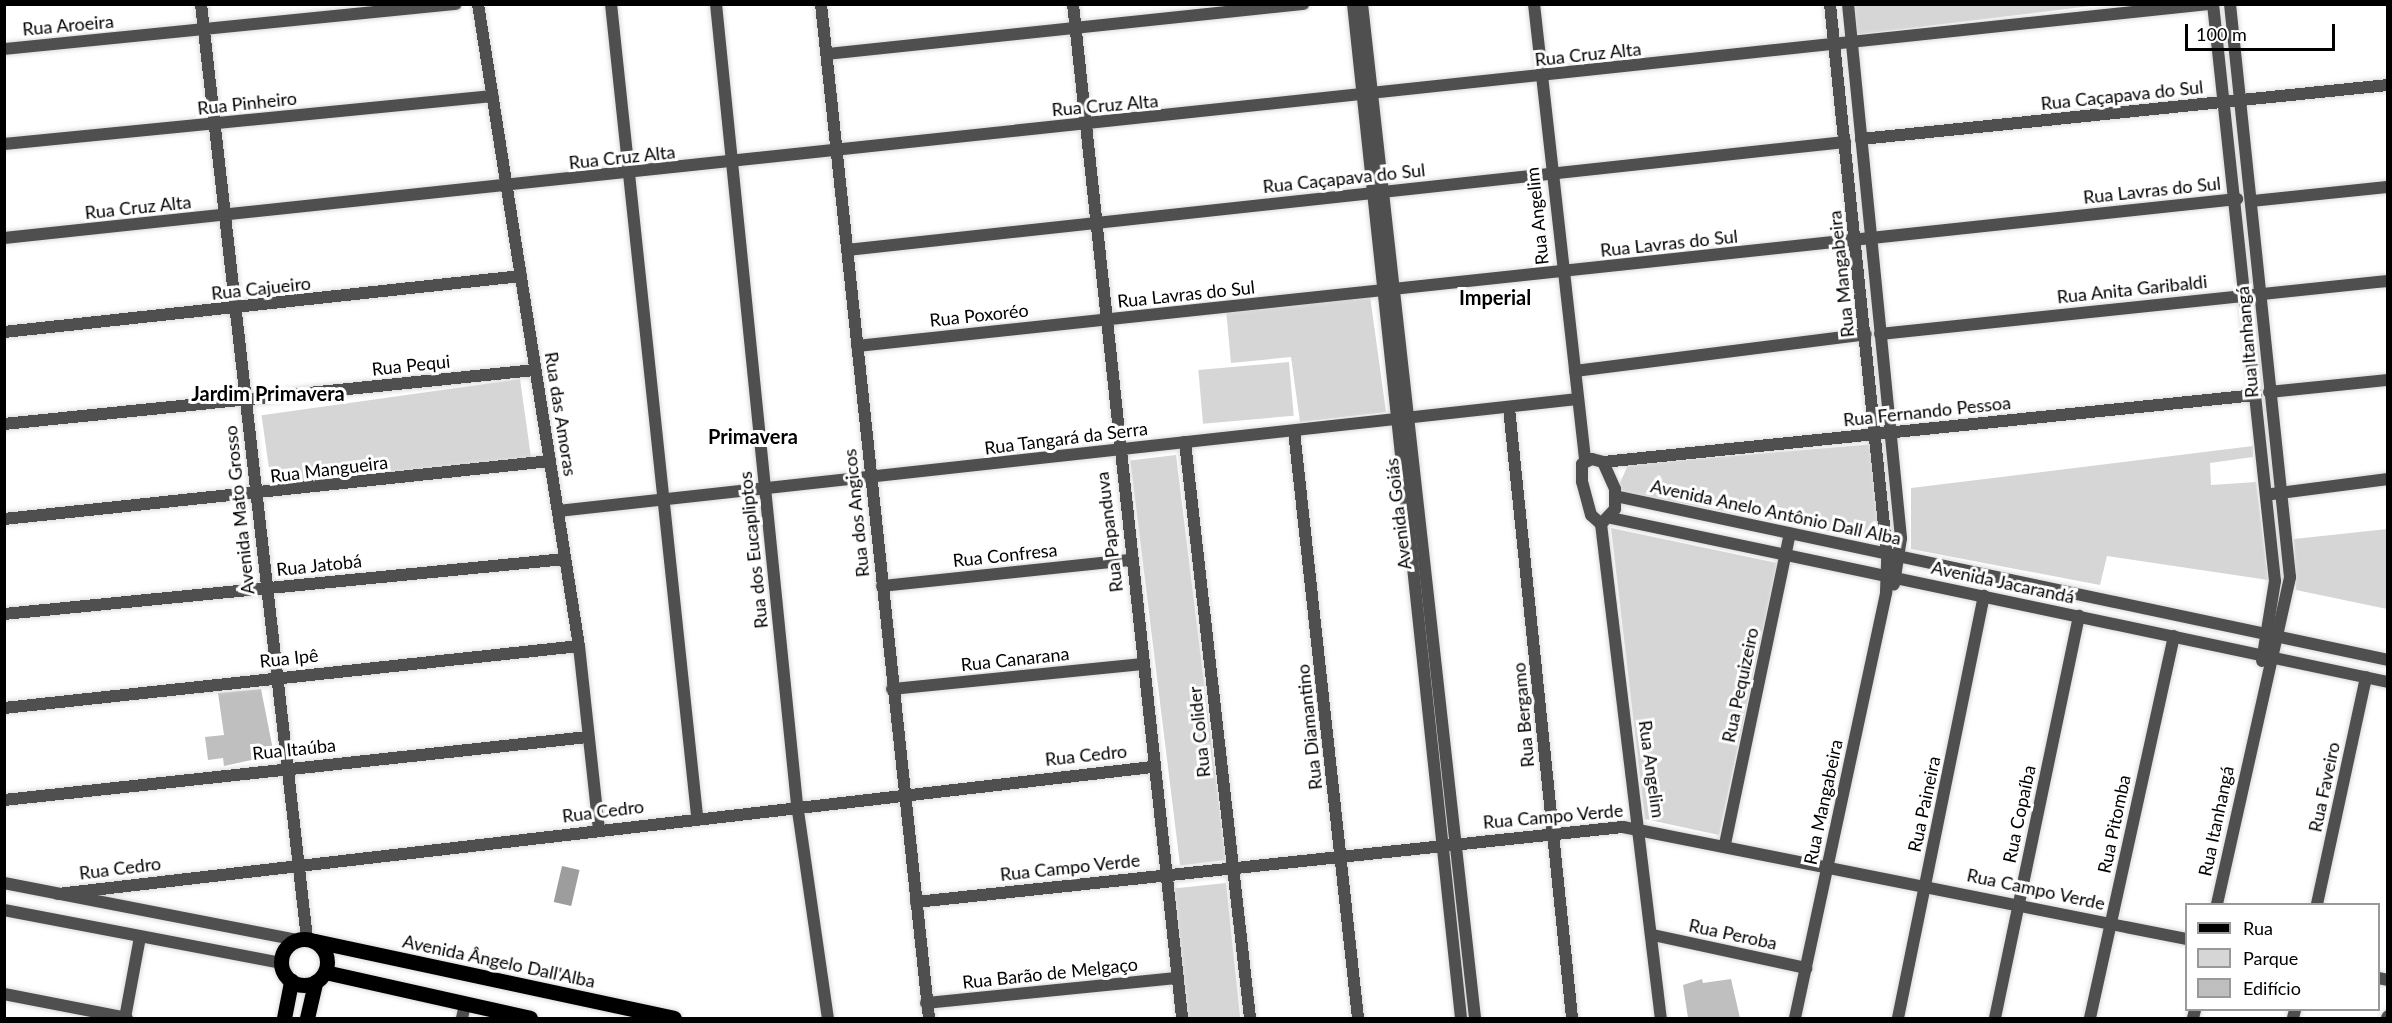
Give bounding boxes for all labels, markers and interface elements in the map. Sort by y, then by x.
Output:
street label: Rua Aroeira [21,10,115,40]
scale bar [2188,12,2338,50]
text: 100 m [2196,23,2247,45]
street label: Rua Cruz Alta [1533,38,1643,70]
street label: Rua Caçapava do Sul [2040,76,2204,114]
street label: Rua Pinheiro [196,87,298,119]
street label: Rua Cruz Alta [1050,90,1160,120]
street label: Rua Cruz Alta [567,141,677,173]
street label: Rua Caçapava do Sul [1262,159,1426,197]
street label: Rua Angelim [1521,166,1553,266]
street label: Rua Lavras do Sul [2082,172,2222,208]
street label: Rua Cruz Alta [83,191,193,223]
street label: Rua Mangabeira [1824,209,1858,339]
street label: Rua Lavras do Sul [1599,225,1739,261]
street label: Rua Anita Garibaldi [2055,270,2209,308]
street label: Rua Cajueiro [210,272,312,304]
street label: Rua Lavras do Sul [1116,276,1256,312]
district label: Imperial [1459,285,1531,309]
street label: Rua Itanhangá [2231,285,2263,399]
street label: Rua Poxoréo [928,299,1030,331]
street label: Rua Pequi [371,350,451,380]
street label: Rua das Amoras [540,350,582,478]
district label: Jardim Primavera [191,381,345,405]
street label: Rua Fernando Pessoa [1842,391,2012,431]
street label: Rua Tangará da Serra [983,417,1149,459]
street label: Avenida Mato Grosso [219,424,259,596]
district label: Primavera [708,424,798,448]
street label: Rua dos Angicos [838,447,874,579]
street label: Rua Mangueira [269,451,389,487]
street label: Avenida Goiás [1380,457,1416,571]
street label: Rua dos Eucapliptos [734,470,772,630]
street label: Rua Papanduva [1091,471,1127,593]
street label: Avenida Anelo Antônio Dall Alba [1648,475,1904,549]
street label: Rua Confresa [952,539,1058,571]
street label: Rua Jatobá [275,550,363,580]
street label: Avenida Jacarandá [1929,556,2077,608]
street label: Rua Pequizeiro [1717,626,1763,744]
street label: Rua Canarana [960,643,1070,675]
street label: Rua Ipê [259,644,319,672]
street label: Rua Bergamo [1508,662,1538,768]
street label: Rua Diamantino [1292,663,1326,791]
street label: Rua Colider [1183,685,1215,779]
street label: Rua Angelim [1634,719,1670,819]
street label: Rua Itaúba [251,734,337,764]
street label: Rua Mangabeira [1799,737,1847,867]
street label: Rua Cedro [1044,740,1128,770]
street label: Rua Faveiro [2304,740,2344,834]
street label: Rua Paineira [1903,754,1945,854]
street label: Rua Copaíba [1998,763,2040,865]
street label: Rua Itanhangá [2194,764,2238,878]
street label: Rua Pitomba [2093,773,2135,875]
street label: Rua Cedro [561,795,645,827]
street label: Rua Campo Verde [1482,799,1624,833]
street label: Rua Campo Verde [999,849,1141,885]
street label: Rua Cedro [78,852,162,884]
street label: Rua Campo Verde [1965,864,2107,914]
legend [2185,903,2380,1011]
street label: Rua Peroba [1687,914,1779,954]
text: Rua [2243,917,2273,939]
street label: Avenida Ângelo Dall'Alba [400,930,598,992]
text: Parque [2243,947,2298,969]
street label: Rua Barão de Melgaço [961,953,1139,993]
text: Edifício [2243,977,2301,999]

